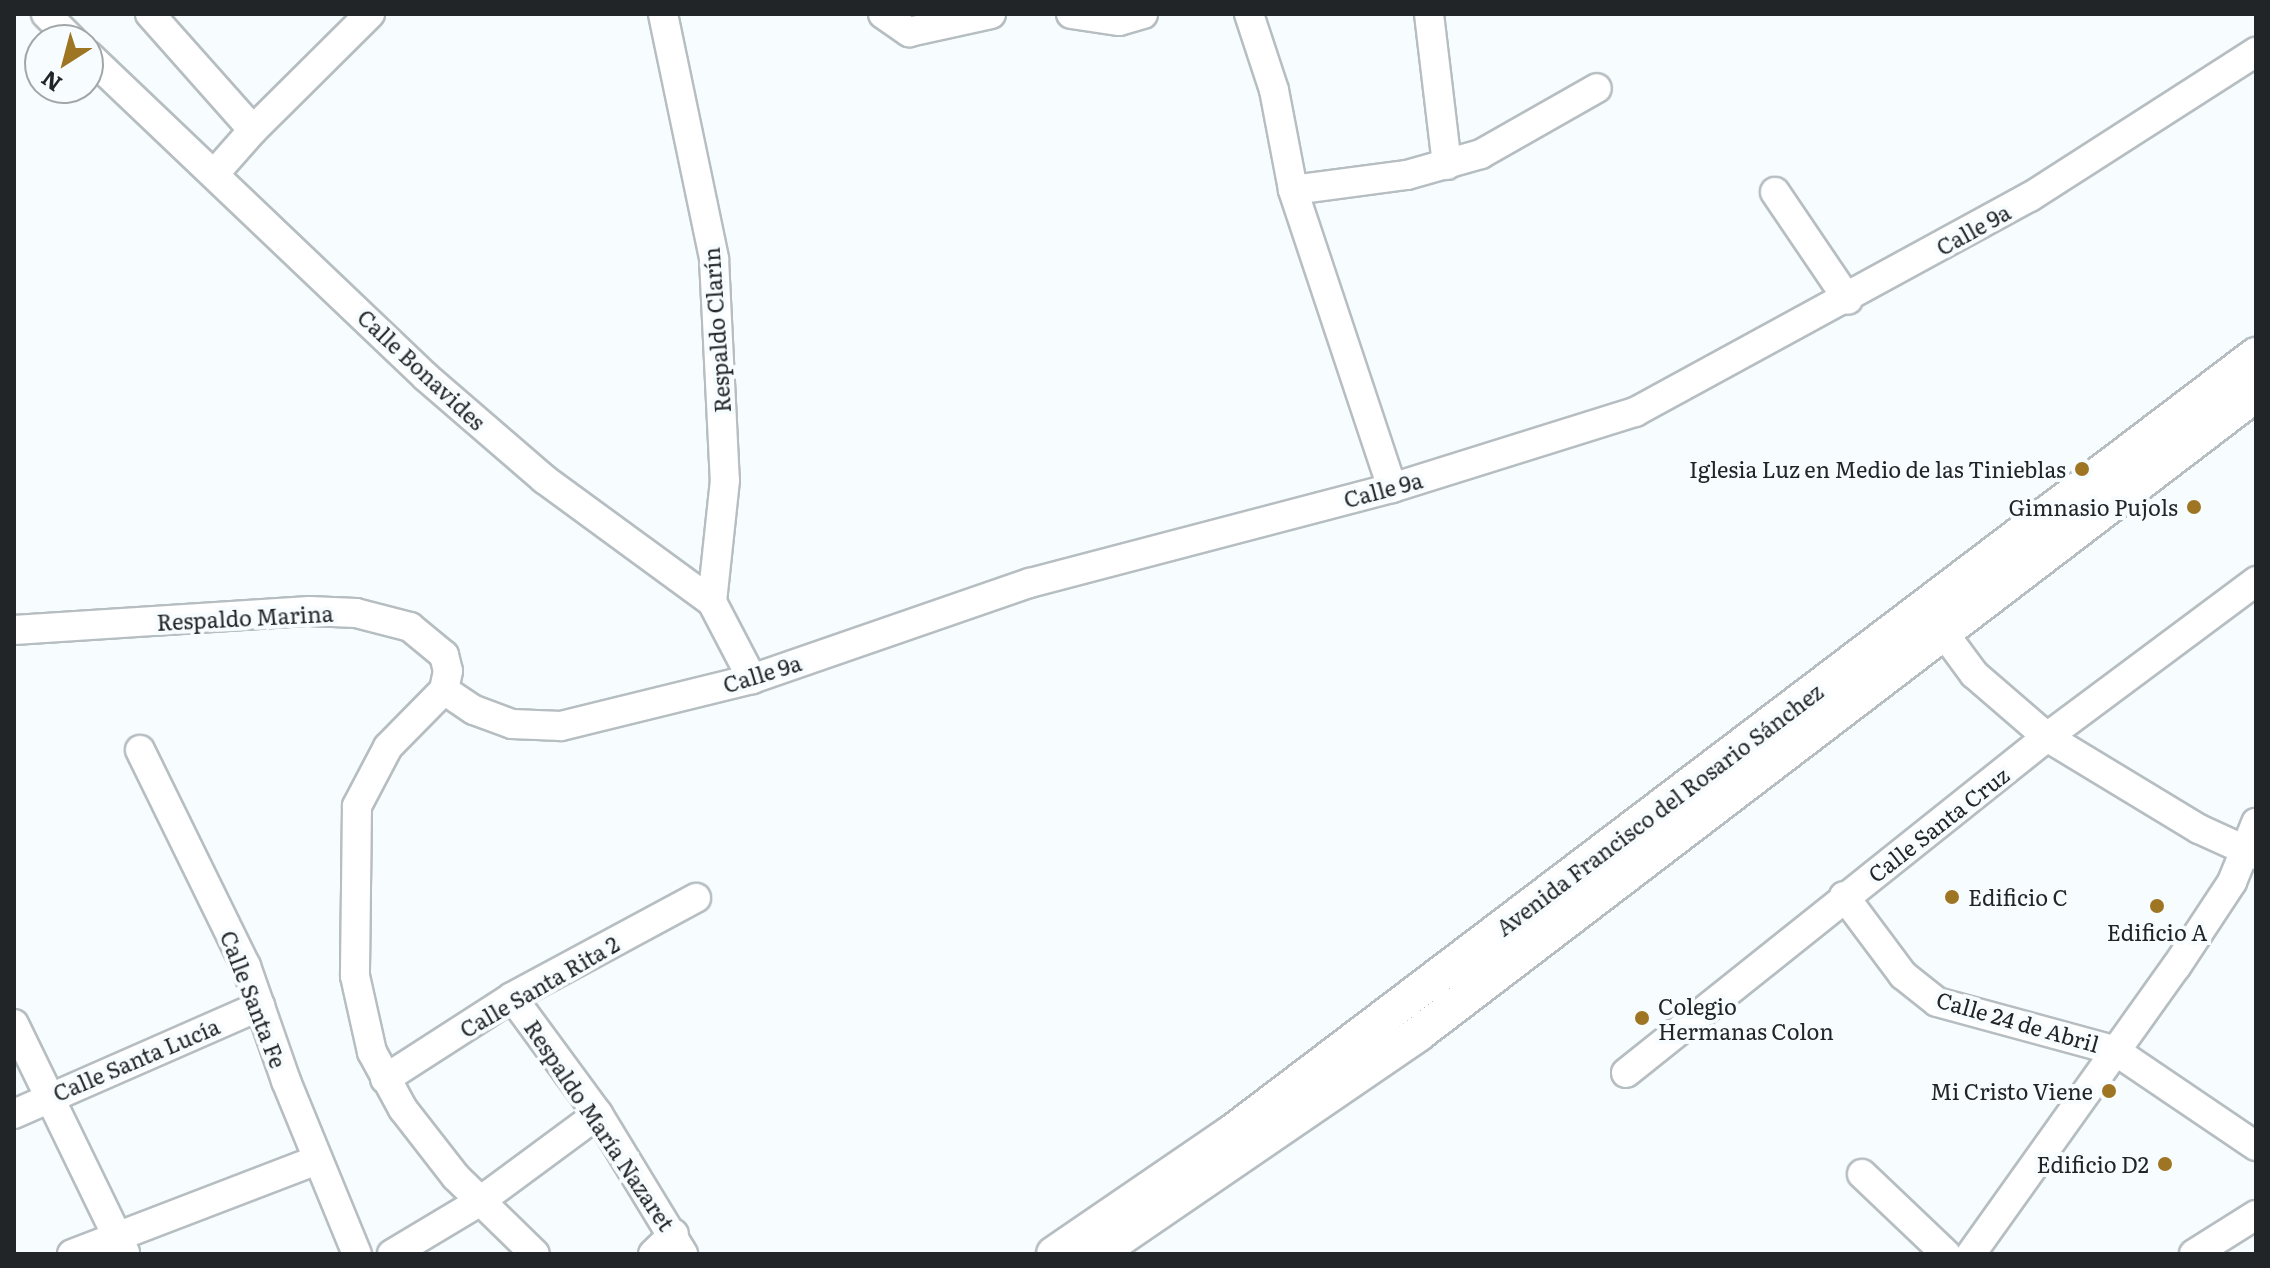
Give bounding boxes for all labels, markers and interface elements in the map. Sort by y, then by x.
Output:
north arrow [24,24,104,104]
text: N [34,63,68,101]
street label: Calle 9a [1931,198,2015,260]
street label: Respaldo Clarín [697,246,735,414]
street label: Calle Bonavides [353,303,491,435]
place label: Iglesia Luz en Medio de las Tinieblas [1689,456,2066,482]
marker: Iglesia Luz en Medio de las Tinieblas [2073,460,2091,478]
street label: Calle 9a [1341,466,1425,512]
place label: Gimnasio Pujols [2008,494,2178,520]
marker: Gimnasio Pujols [2185,498,2203,516]
street label: Respaldo Marina [156,599,334,635]
street label: Calle 9a [720,649,804,697]
street label: Avenida Francisco del Rosario Sánchez [1490,677,1828,941]
street label: Calle Santa Cruz [1862,761,2014,887]
place label: Edificio C [1968,884,2068,910]
marker: Edificio C [1943,888,1961,906]
marker: Edificio A [2148,897,2166,915]
place label: Edificio A [2107,919,2207,945]
street label: Calle Santa Fe [216,927,292,1071]
street label: Calle Santa Rita 2 [455,930,623,1042]
street label: Calle 24 de Abril [1934,985,2102,1057]
place label: Colegio Hermanas Colon [1658,992,1834,1044]
marker: Colegio Hermanas Colon [1633,1009,1651,1027]
street label: Calle Santa Lucía [49,1012,223,1106]
street label: Respaldo María Nazaret [520,1015,680,1235]
place label: Mi Cristo Viene [1930,1078,2093,1104]
marker: Mi Cristo Viene [2100,1082,2118,1100]
place label: Edificio D2 [2036,1151,2149,1177]
marker: Edificio D2 [2156,1155,2174,1173]

